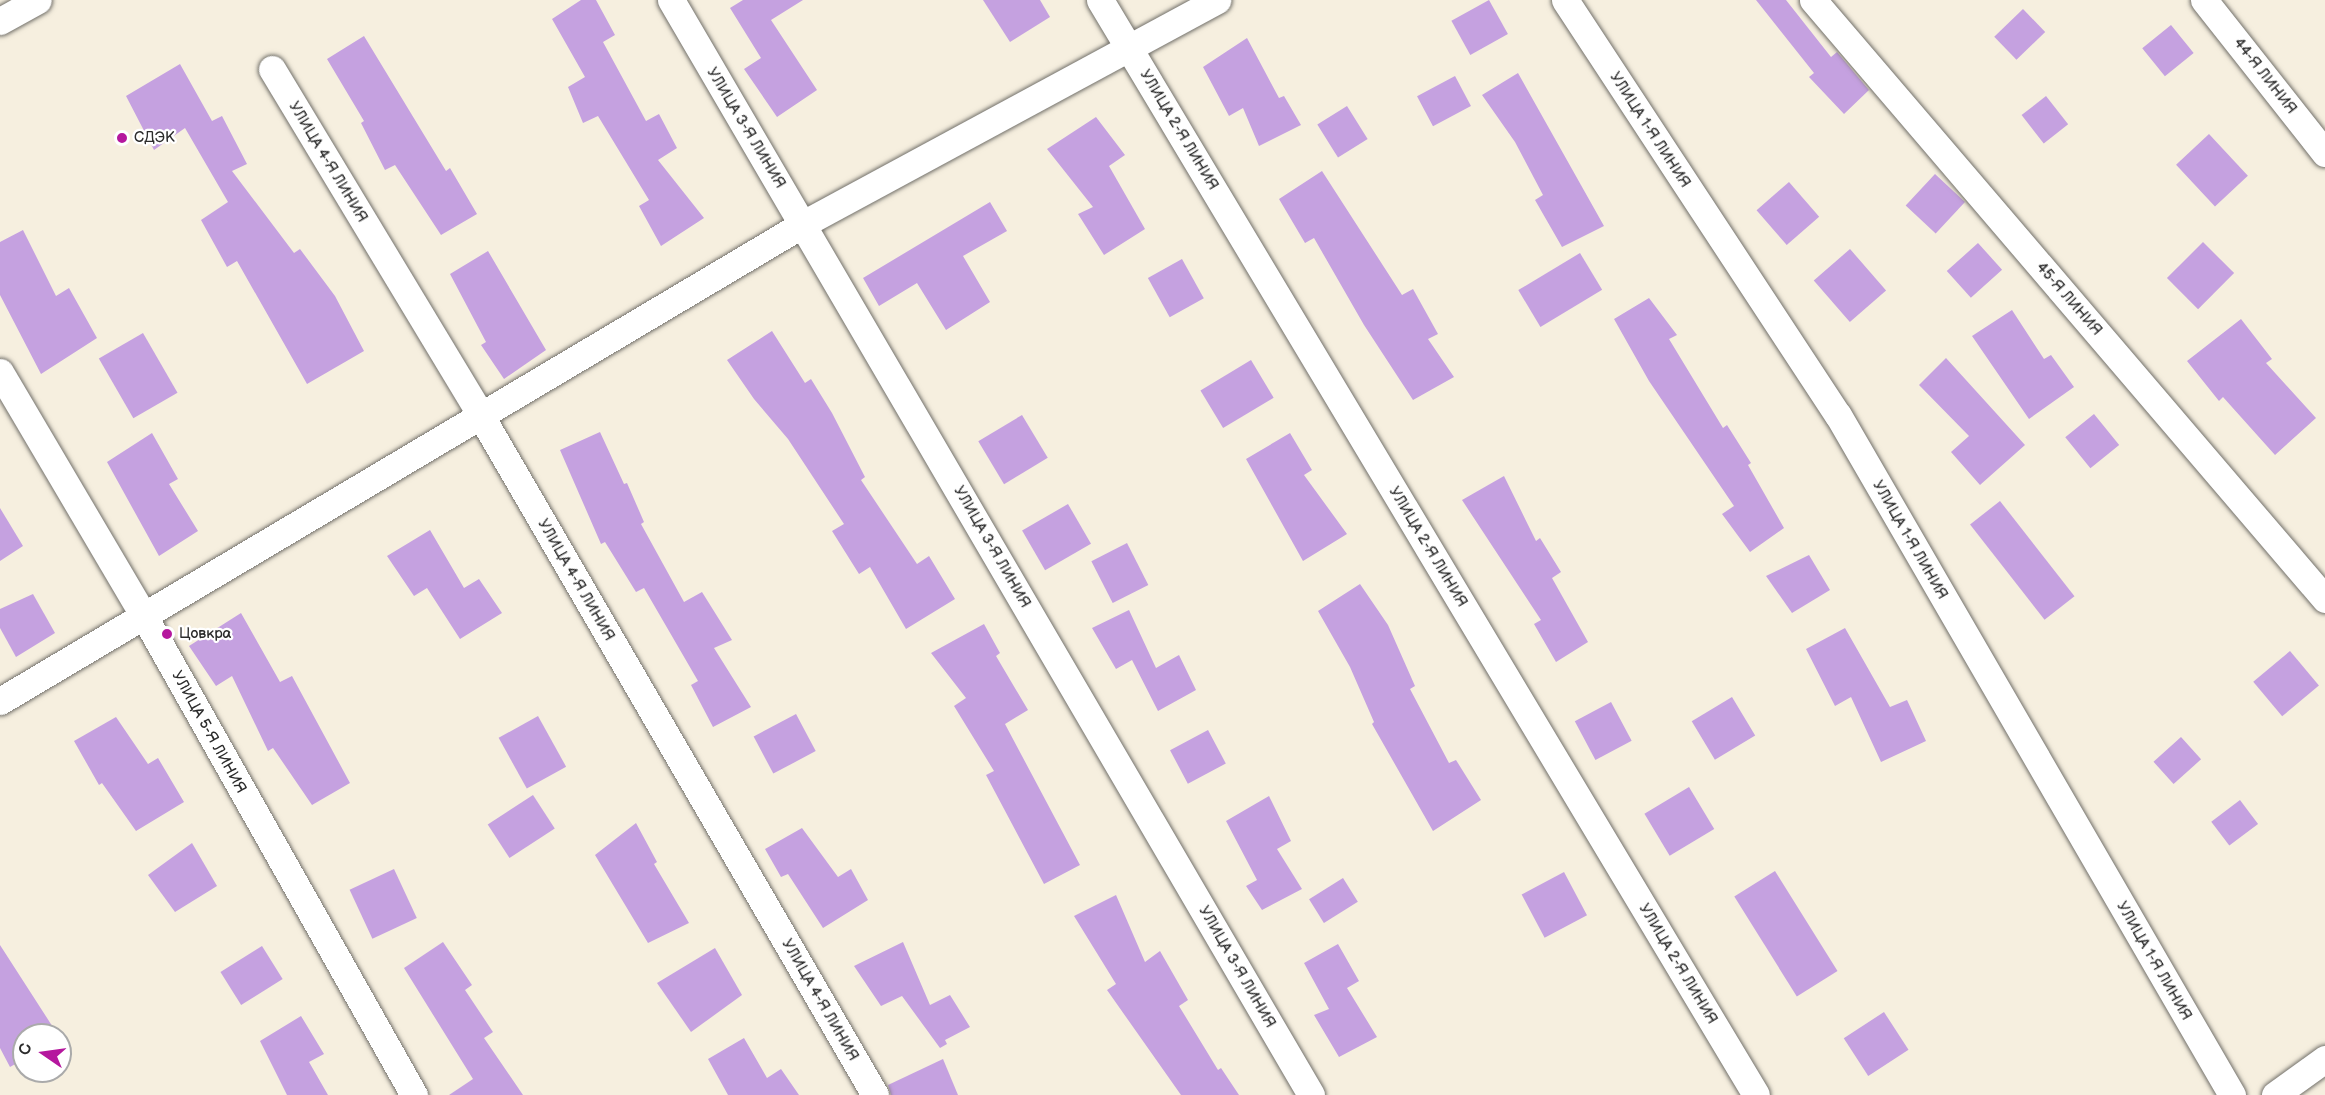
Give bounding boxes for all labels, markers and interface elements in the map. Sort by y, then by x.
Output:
street label: 44-Я ЛИНИЯ [2230,34,2300,118]
street label: УЛИЦА 3-Я ЛИНИЯ [703,64,789,192]
street label: УЛИЦА 2-Я ЛИНИЯ [1136,66,1222,194]
street label: УЛИЦА 1-Я ЛИНИЯ [1606,69,1694,191]
street label: УЛИЦА 4-Я ЛИНИЯ [285,98,371,226]
place label: СДЭК [134,129,175,147]
marker: СДЭК [115,131,129,145]
street label: 45-Я ЛИНИЯ [2032,259,2106,339]
street label: УЛИЦА 1-Я ЛИНИЯ [1869,477,1951,603]
street label: УЛИЦА 3-Я ЛИНИЯ [950,483,1034,611]
street label: УЛИЦА 2-Я ЛИНИЯ [1385,483,1471,611]
street label: УЛИЦА 4-Я ЛИНИЯ [534,516,618,644]
place label: Цовкра [179,625,231,643]
marker: Цовкра [160,627,174,641]
street label: УЛИЦА 5-Я ЛИНИЯ [168,668,250,796]
street label: УЛИЦА 1-Я ЛИНИЯ [2113,898,2195,1024]
street label: УЛИЦА 2-Я ЛИНИЯ [1635,900,1721,1028]
street label: УЛИЦА 3-Я ЛИНИЯ [1195,903,1279,1031]
street label: УЛИЦА 4-Я ЛИНИЯ [778,936,862,1064]
north arrow [12,1023,72,1083]
text: С [15,1042,36,1057]

